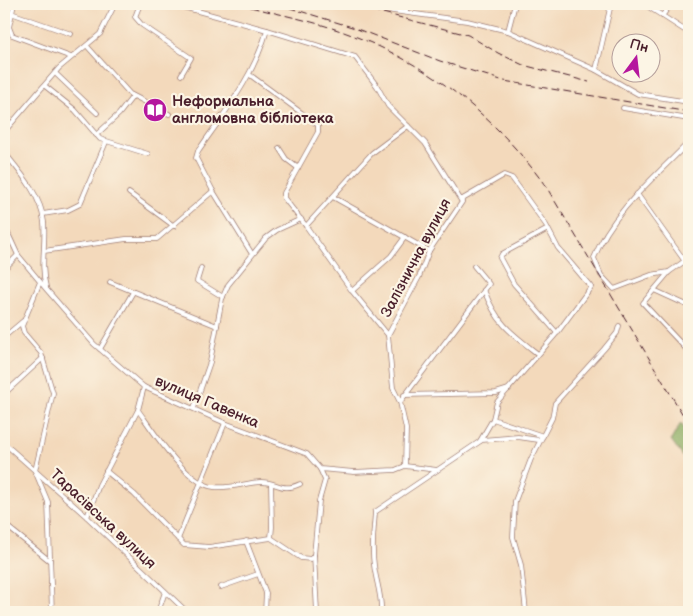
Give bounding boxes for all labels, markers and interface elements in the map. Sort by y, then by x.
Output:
north arrow [610,32,660,82]
text: Пн [628,35,650,57]
place label: Неформальна англомовна бібліотека [172,92,334,128]
library icon: Неформальна англомовна бібліотека [142,97,168,123]
street label: Залізнична вулиця [377,195,455,321]
street label: вулиця Гавенка [152,372,262,433]
street label: Тарасівська вулиця [46,465,160,573]

